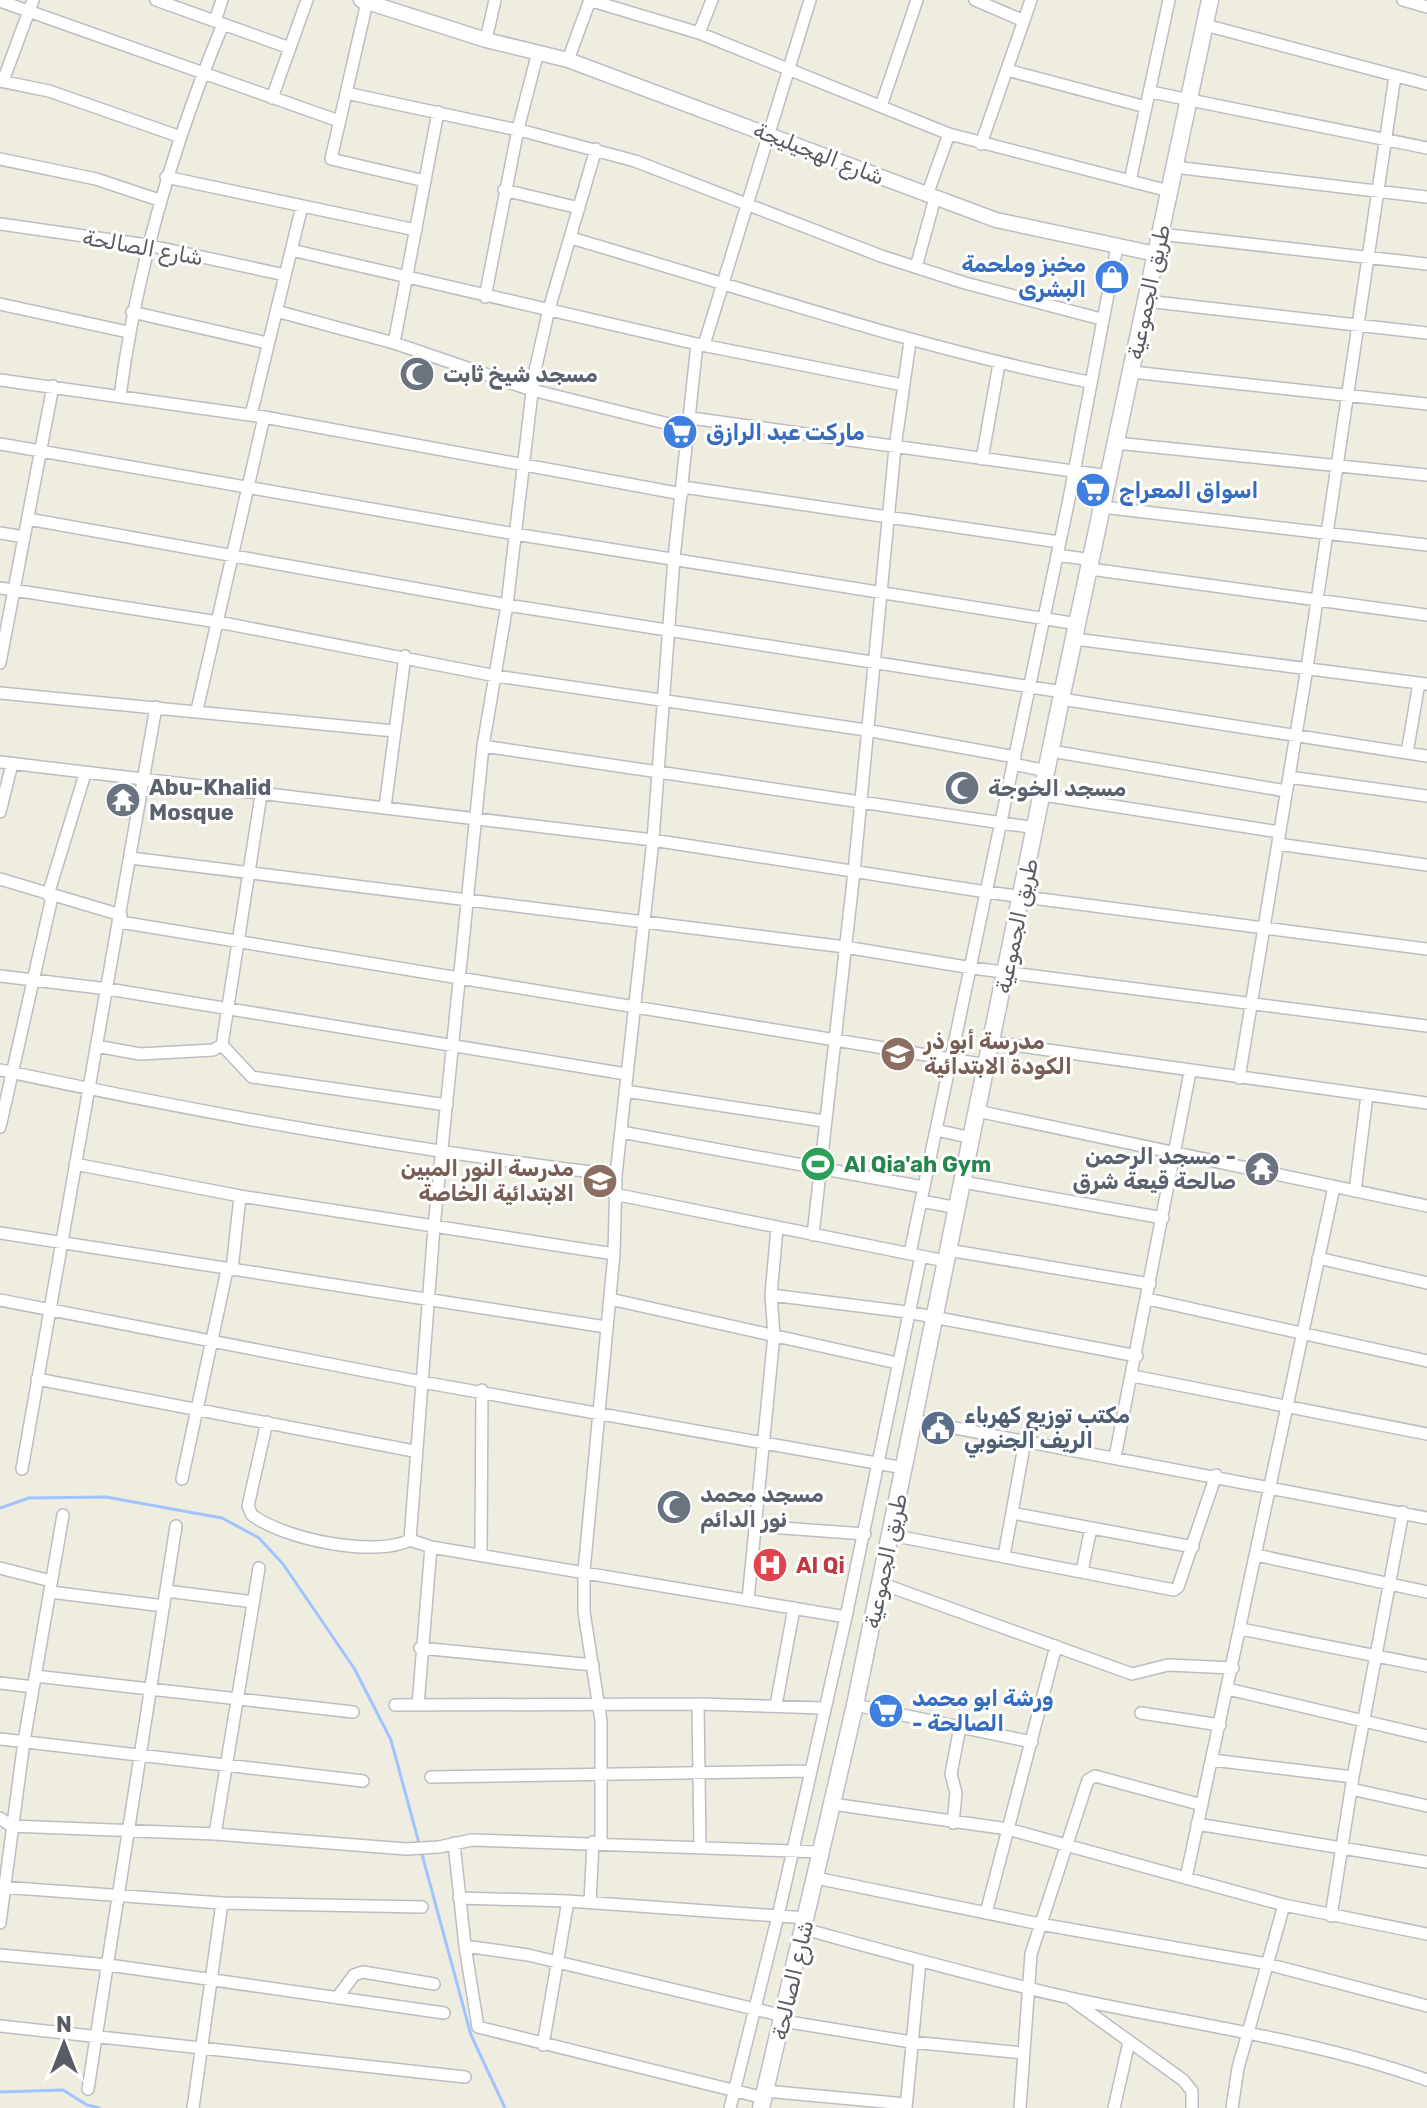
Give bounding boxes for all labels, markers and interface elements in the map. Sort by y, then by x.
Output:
street label: شارع الهجيليجة [749,116,888,193]
street label: طريق الجموعية [1121,222,1176,362]
street label: شارع الصالحة [80,224,205,273]
place label: مخبز وملحمة البشرى [962,251,1086,303]
shop icon: مخبز وملحمة البشرى [1093,258,1131,296]
mosque icon: مسجد شيخ ثابت [398,355,436,393]
place label: مسجد شيخ ثابت [443,361,598,390]
supermarket icon: ماركت عبد الرازق [661,413,699,451]
place label: ماركت عبد الرازق [706,419,865,446]
supermarket icon: اسواق المعراج [1074,471,1112,509]
place label: اسواق المعراج [1119,477,1258,506]
mosque icon: مسجد الخوجة [943,769,981,807]
place label: Abu-Khalid Mosque [149,774,272,826]
place label: مسجد الخوجة [988,775,1126,802]
temple icon: Abu-Khalid Mosque [104,781,142,819]
street label: طريق الجموعية [989,856,1044,996]
place label: مدرسة أبو ذر الكودة الابتدائية [922,1028,1072,1080]
school or university icon: مدرسة أبو ذر الكودة الابتدائية [879,1035,917,1073]
place label: مسجد الرحمن - صالحة قيعة شرق [1072,1143,1236,1195]
sports icon: Al Qia'ah Gym [799,1145,837,1183]
temple icon: مسجد الرحمن - صالحة قيعة شرق [1243,1150,1281,1188]
place label: Al Qia'ah Gym [844,1151,991,1178]
place label: مدرسة النور المبين الابتدائية الخاصة [401,1155,574,1207]
school or university icon: مدرسة النور المبين الابتدائية الخاصة [581,1162,619,1200]
place label: مكتب توزيع كهرباء الريف الجنوبي [964,1402,1130,1458]
public building icon: مكتب توزيع كهرباء الريف الجنوبي [919,1409,957,1447]
place label: مسجد محمد نور الدائم [700,1481,824,1534]
mosque icon: مسجد محمد نور الدائم [655,1488,693,1526]
street label: طريق الجموعية [858,1491,913,1631]
hospital icon: Al Qi [751,1546,789,1584]
place label: Al Qi [796,1552,845,1579]
place label: ورشة ابو محمد - الصالحة [912,1685,1054,1737]
supermarket icon: ورشة ابو محمد - الصالحة [867,1692,905,1730]
street label: شارع الصالحة [766,1918,821,2043]
north arrow [24,2004,104,2084]
text: N [56,2011,72,2038]

